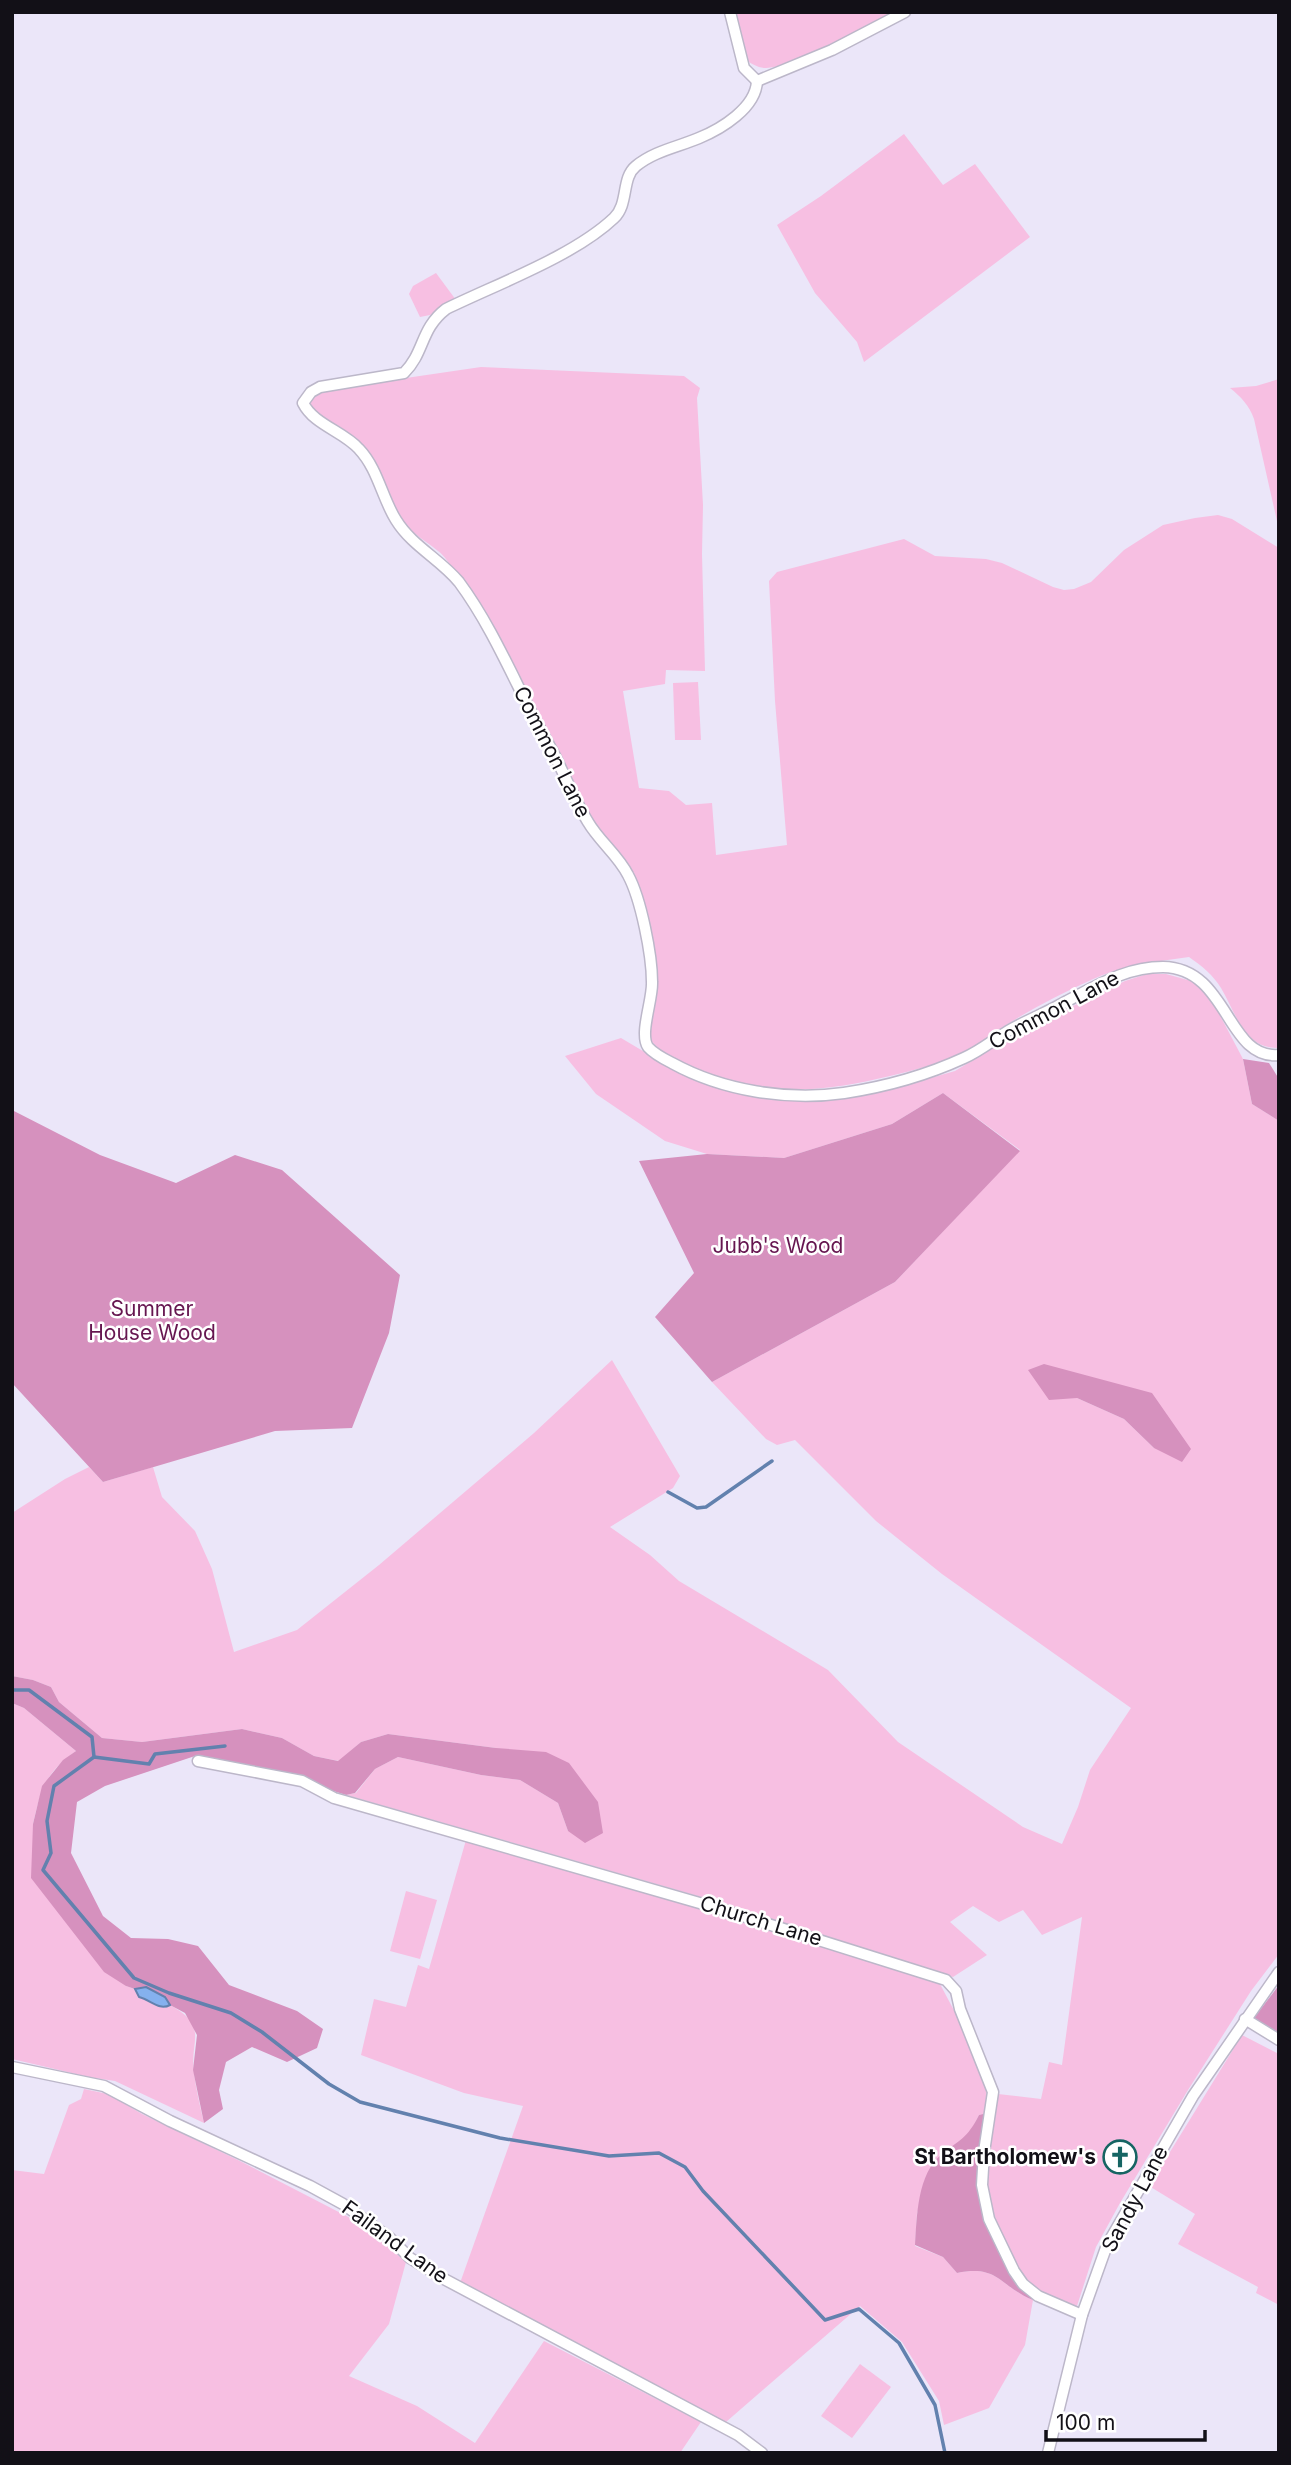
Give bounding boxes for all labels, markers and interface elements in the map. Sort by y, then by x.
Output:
street label: Common Lane [509,682,596,822]
street label: Common Lane [984,965,1123,1054]
park label: Jubb's Wood [713,1233,843,1258]
park label: Summer House Wood [88,1296,216,1345]
street label: Church Lane [697,1890,825,1951]
church icon: St Bartholomew's [1101,2138,1139,2176]
street label: Sandy Lane [1096,2141,1173,2256]
place label: St Bartholomew's [914,2144,1096,2169]
street label: Failand Lane [337,2195,453,2288]
scale bar [1046,2398,1205,2442]
text: 100 m [1056,2410,1115,2435]

